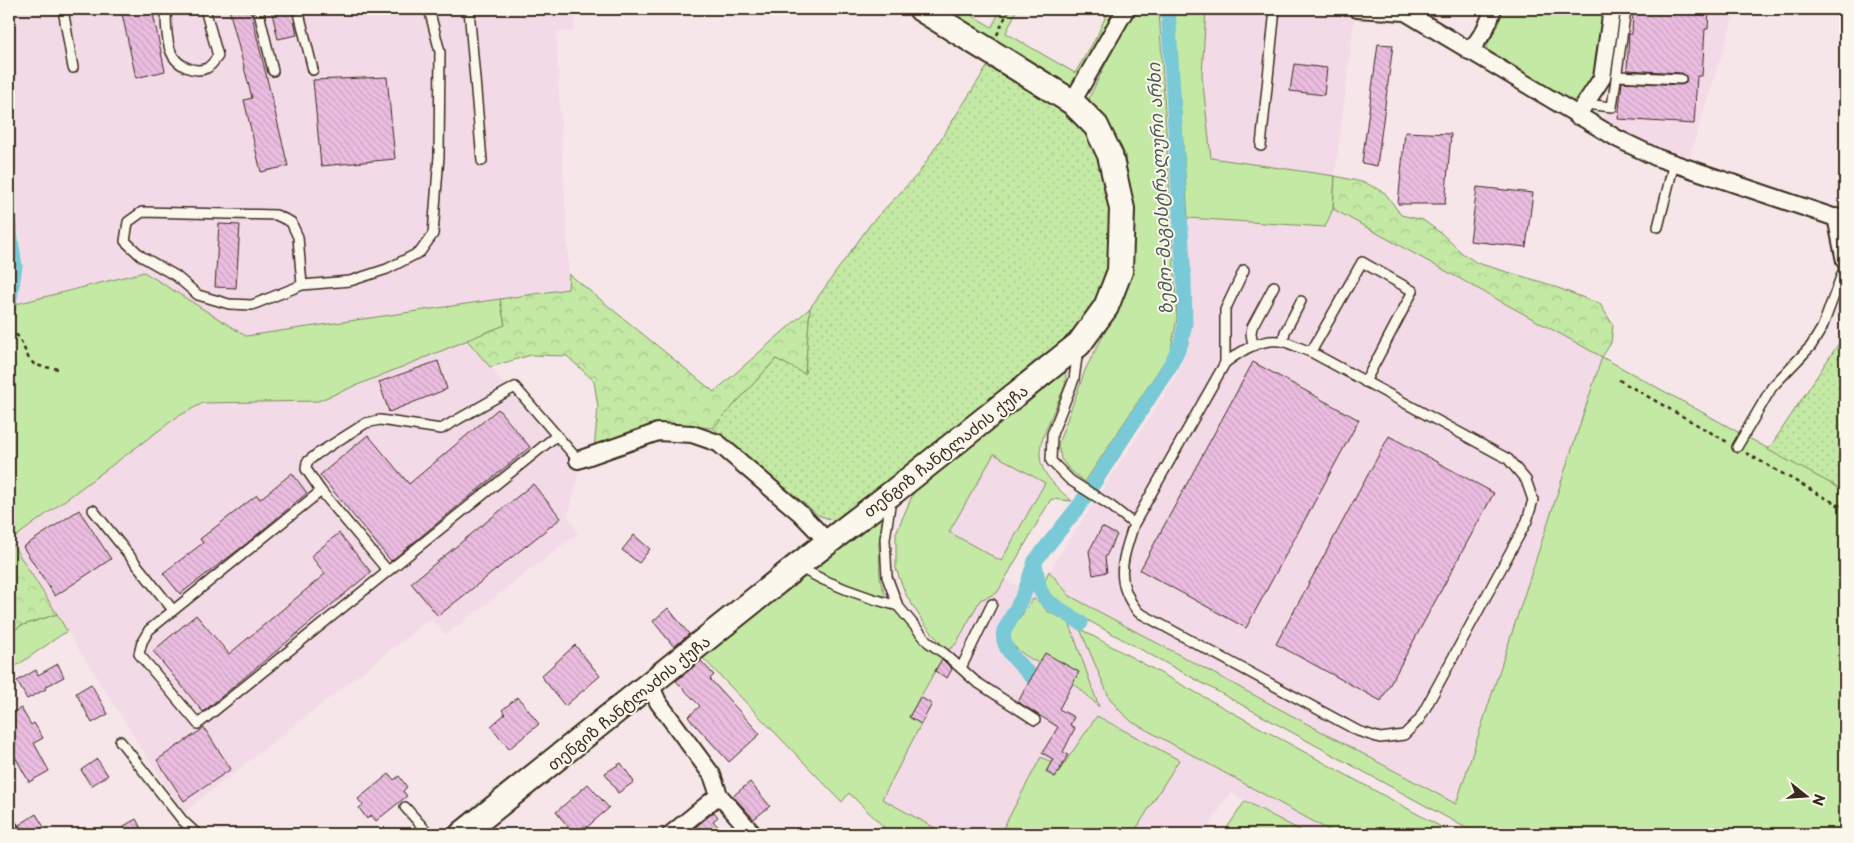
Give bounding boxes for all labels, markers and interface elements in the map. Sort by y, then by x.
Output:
water label: ზემო-მაგისტრალური არხი [1139,62,1179,316]
street label: თენგიზ ჩანტლაძის ქუჩა [857,378,1033,522]
street label: თენგიზ ჩანტლაძის ქუჩა [541,629,715,775]
north arrow [1782,770,1832,820]
text: N [1807,792,1831,808]

